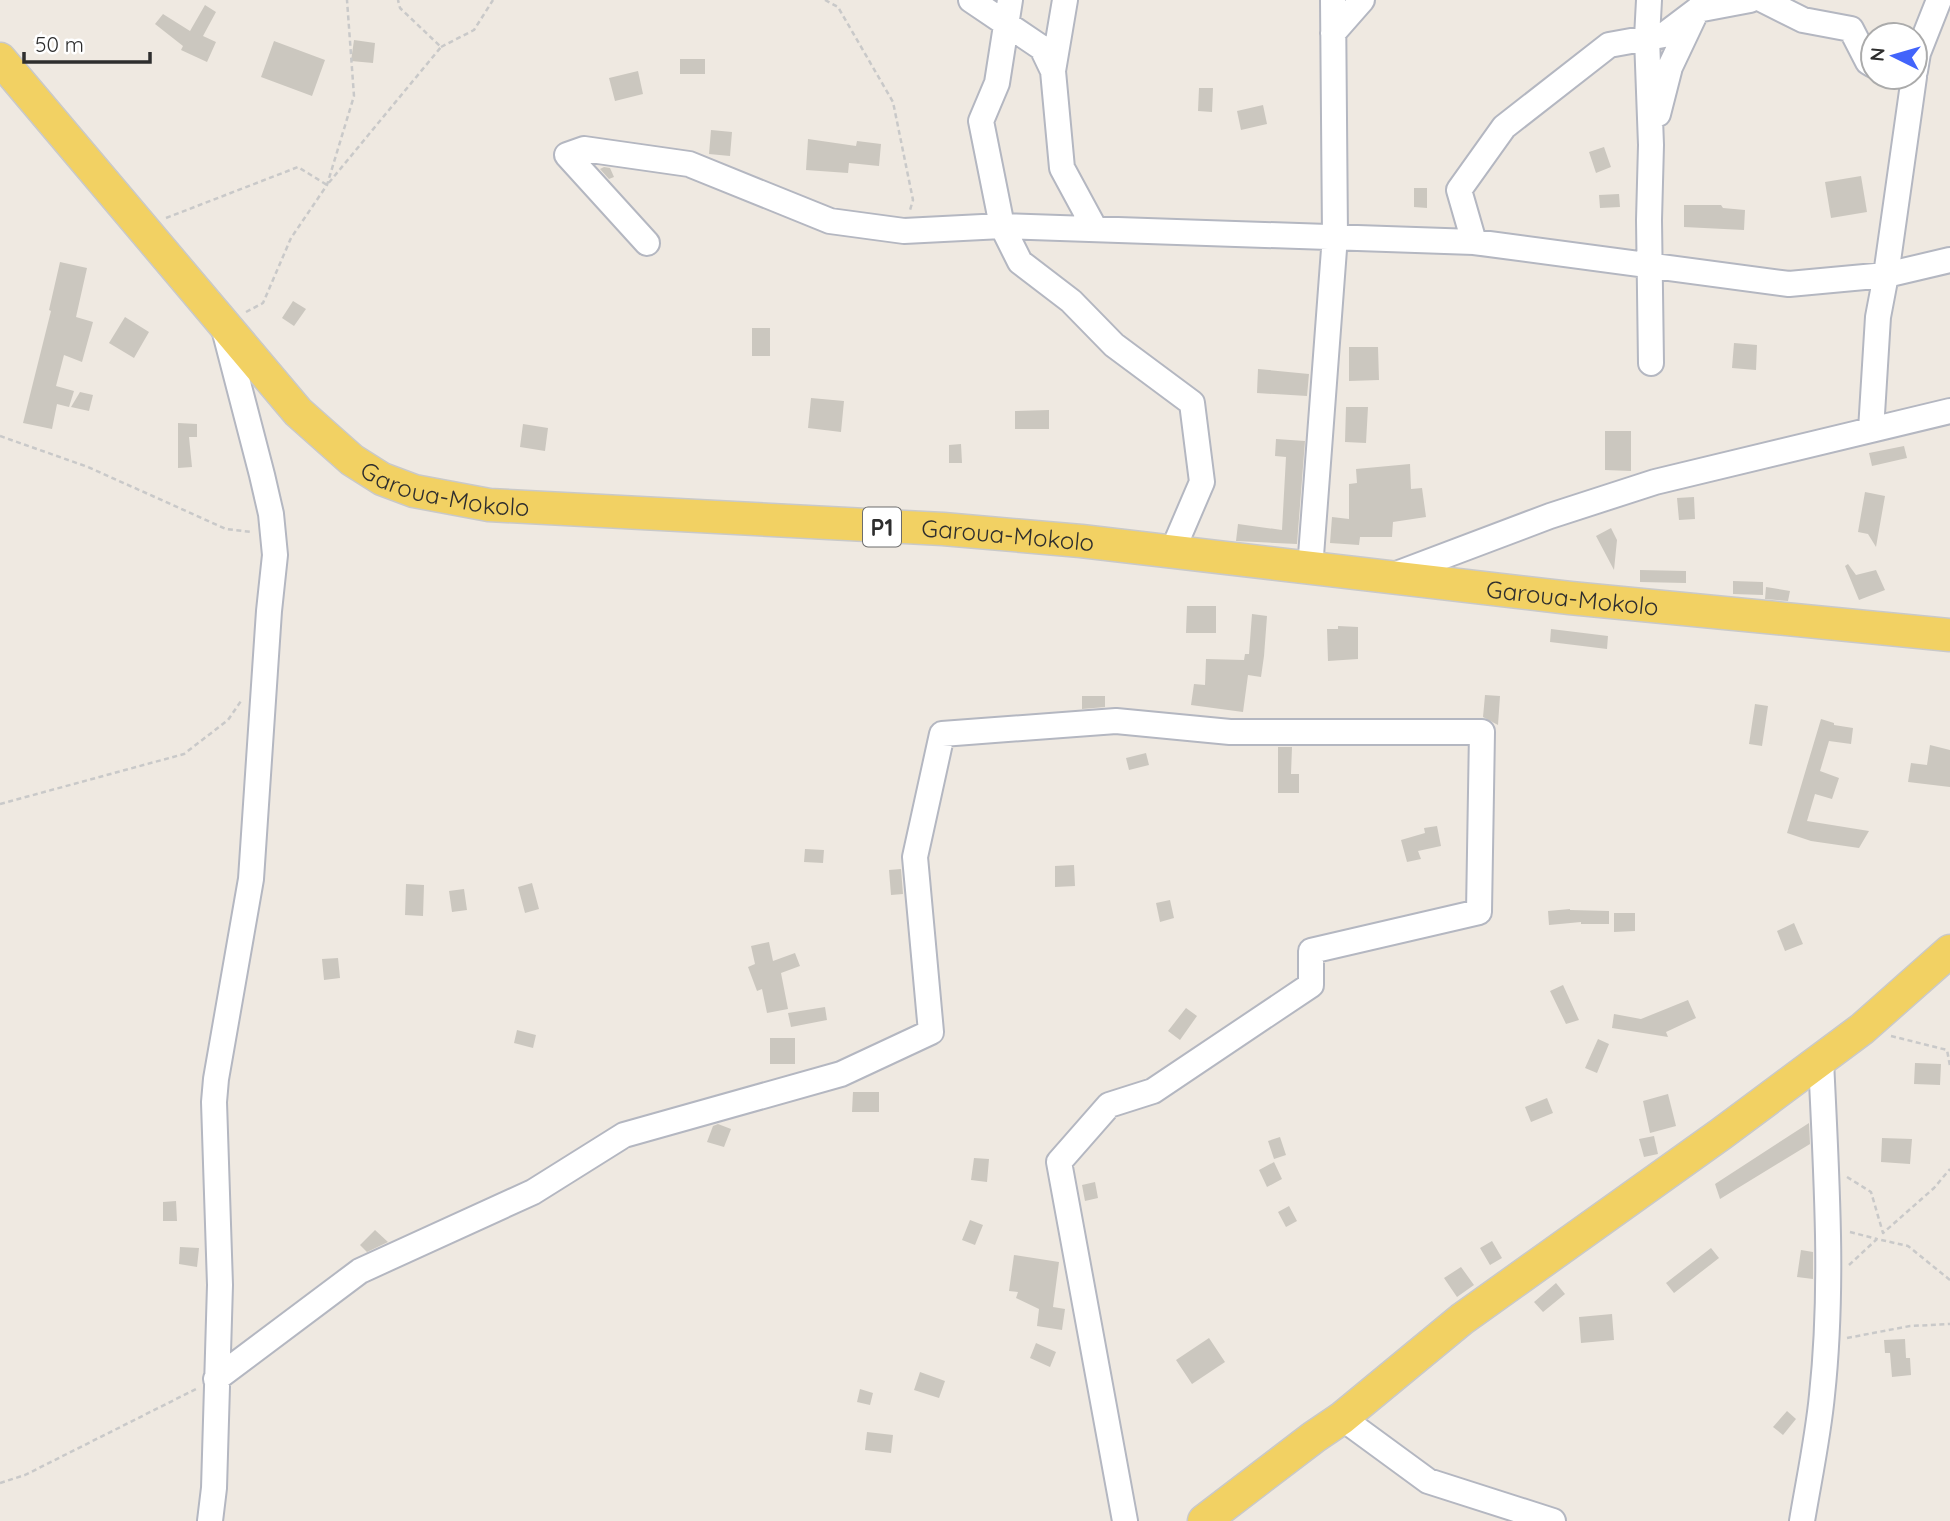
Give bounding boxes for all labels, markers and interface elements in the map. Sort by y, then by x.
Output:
scale bar [24,21,150,65]
north arrow [1859,21,1929,91]
text: 50 m [35,31,84,57]
text: N [1865,47,1890,63]
street label: Garoua-Mokolo [355,454,530,522]
road number: P1 [863,508,901,547]
street label: Garoua-Mokolo [921,513,1096,557]
street label: Garoua-Mokolo [1485,573,1660,622]

